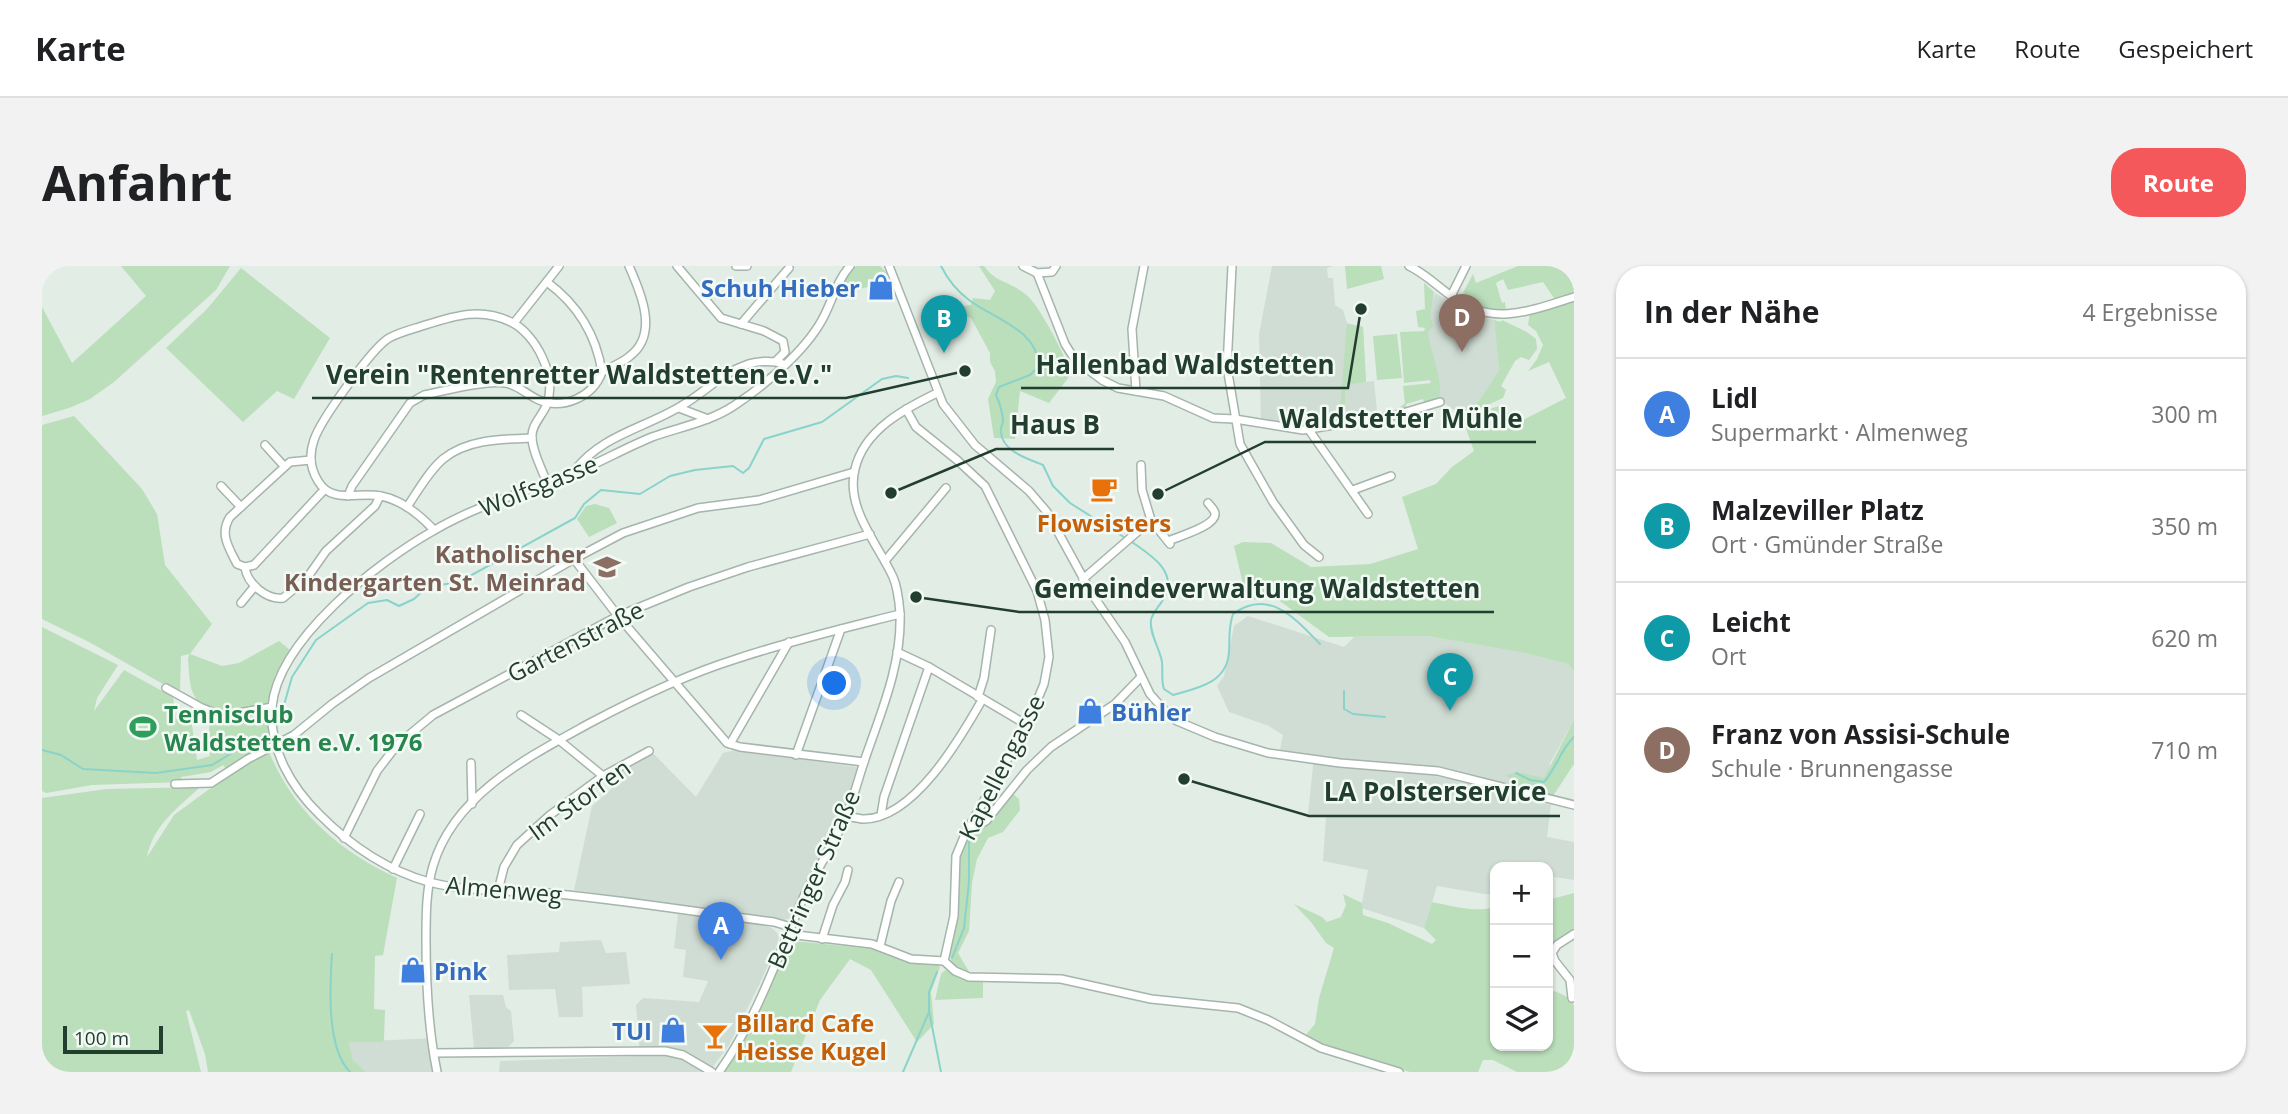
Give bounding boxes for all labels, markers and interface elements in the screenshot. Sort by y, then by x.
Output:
text: Karte [35,26,126,71]
text: Karte [1916,32,1976,65]
text: Route [2014,32,2080,65]
text: Gespeichert [2118,32,2253,65]
button: Route [2111,148,2246,217]
text: Anfahrt [42,149,232,215]
place label: Schuh Hieber [701,271,860,304]
shop icon: Schuh Hieber [866,272,896,302]
text: In der Nähe [1644,291,1820,332]
pin: D [1439,294,1485,352]
pin: B [921,295,967,353]
text: 4 Ergebnisse [2082,296,2218,328]
callout: Hallenbad Waldstetten [1021,341,1348,388]
text: Hallenbad Waldstetten [1035,346,1335,382]
callout: Verein "Rentenretter Waldstetten e.V." [312,351,846,398]
text: Verein "Rentenretter Waldstetten e.V." [326,356,832,392]
text: Lidl [1711,380,1758,416]
callout: Waldstetter Mühle [1265,395,1536,442]
text: A [1659,398,1675,430]
text: 300 m [2151,398,2218,430]
text: Waldstetter Mühle [1279,400,1523,436]
callout: Haus B [996,402,1114,449]
text: Haus B [1010,406,1100,442]
text: Supermarkt · Almenweg [1711,416,1968,448]
street label: Wolfsgasse [474,446,602,524]
cafe icon: Flowsisters [1089,474,1119,504]
text: Malzeviller Platz [1711,492,1924,528]
place label: Flowsisters [1037,506,1171,539]
text: B [1659,510,1675,542]
text: 350 m [2151,510,2218,542]
text: Ort · Gmünder Straße [1711,528,1943,560]
place label: Katholischer Kindergarten St. Meinrad [284,537,586,598]
school or university icon: Katholischer Kindergarten St. Meinrad [592,552,622,582]
callout: Gemeindeverwaltung Waldstetten [1019,565,1494,612]
text: Gemeindeverwaltung Waldstetten [1034,570,1480,606]
street label: Gartenstraße [501,592,649,690]
text: Leicht [1711,604,1791,640]
text: C [1660,622,1674,654]
text: 620 m [2151,622,2218,654]
text: Ort [1711,640,1747,672]
pin: C [1427,653,1473,711]
your location [817,666,851,700]
street label: Kapellengasse [950,689,1052,845]
place label: Bühler [1111,695,1191,728]
shop icon: Bühler [1075,696,1105,726]
place label: Tennisclub Waldstetten e.V. 1976 [164,697,422,758]
sports icon: Tennisclub Waldstetten e.V. 1976 [128,712,158,742]
text: Franz von Assisi-Schule [1711,716,2010,752]
text: D [1658,734,1676,766]
text: 710 m [2151,734,2218,766]
street label: Im Storren [521,751,637,847]
text: Schule · Brunnengasse [1711,752,1953,784]
callout: LA Polsterservice [1309,769,1560,816]
text: LA Polsterservice [1324,773,1546,809]
street label: Bettringer Straße [759,784,867,974]
map controls [1490,862,1553,1051]
button: + [1490,862,1553,925]
street label: Almenweg [444,867,564,911]
pin: A [698,902,744,960]
button: − [1490,925,1553,988]
place label: Pink [434,954,487,987]
shop icon: Pink [398,955,428,985]
button: layers [1490,988,1553,1051]
place label: Billard Cafe Heisse Kugel [736,1006,887,1067]
place label: TUI [612,1014,652,1047]
shop icon: TUI [658,1015,688,1045]
bar icon: Billard Cafe Heisse Kugel [700,1021,730,1051]
scale bar [63,1023,163,1055]
text: 100 m [74,1025,129,1051]

